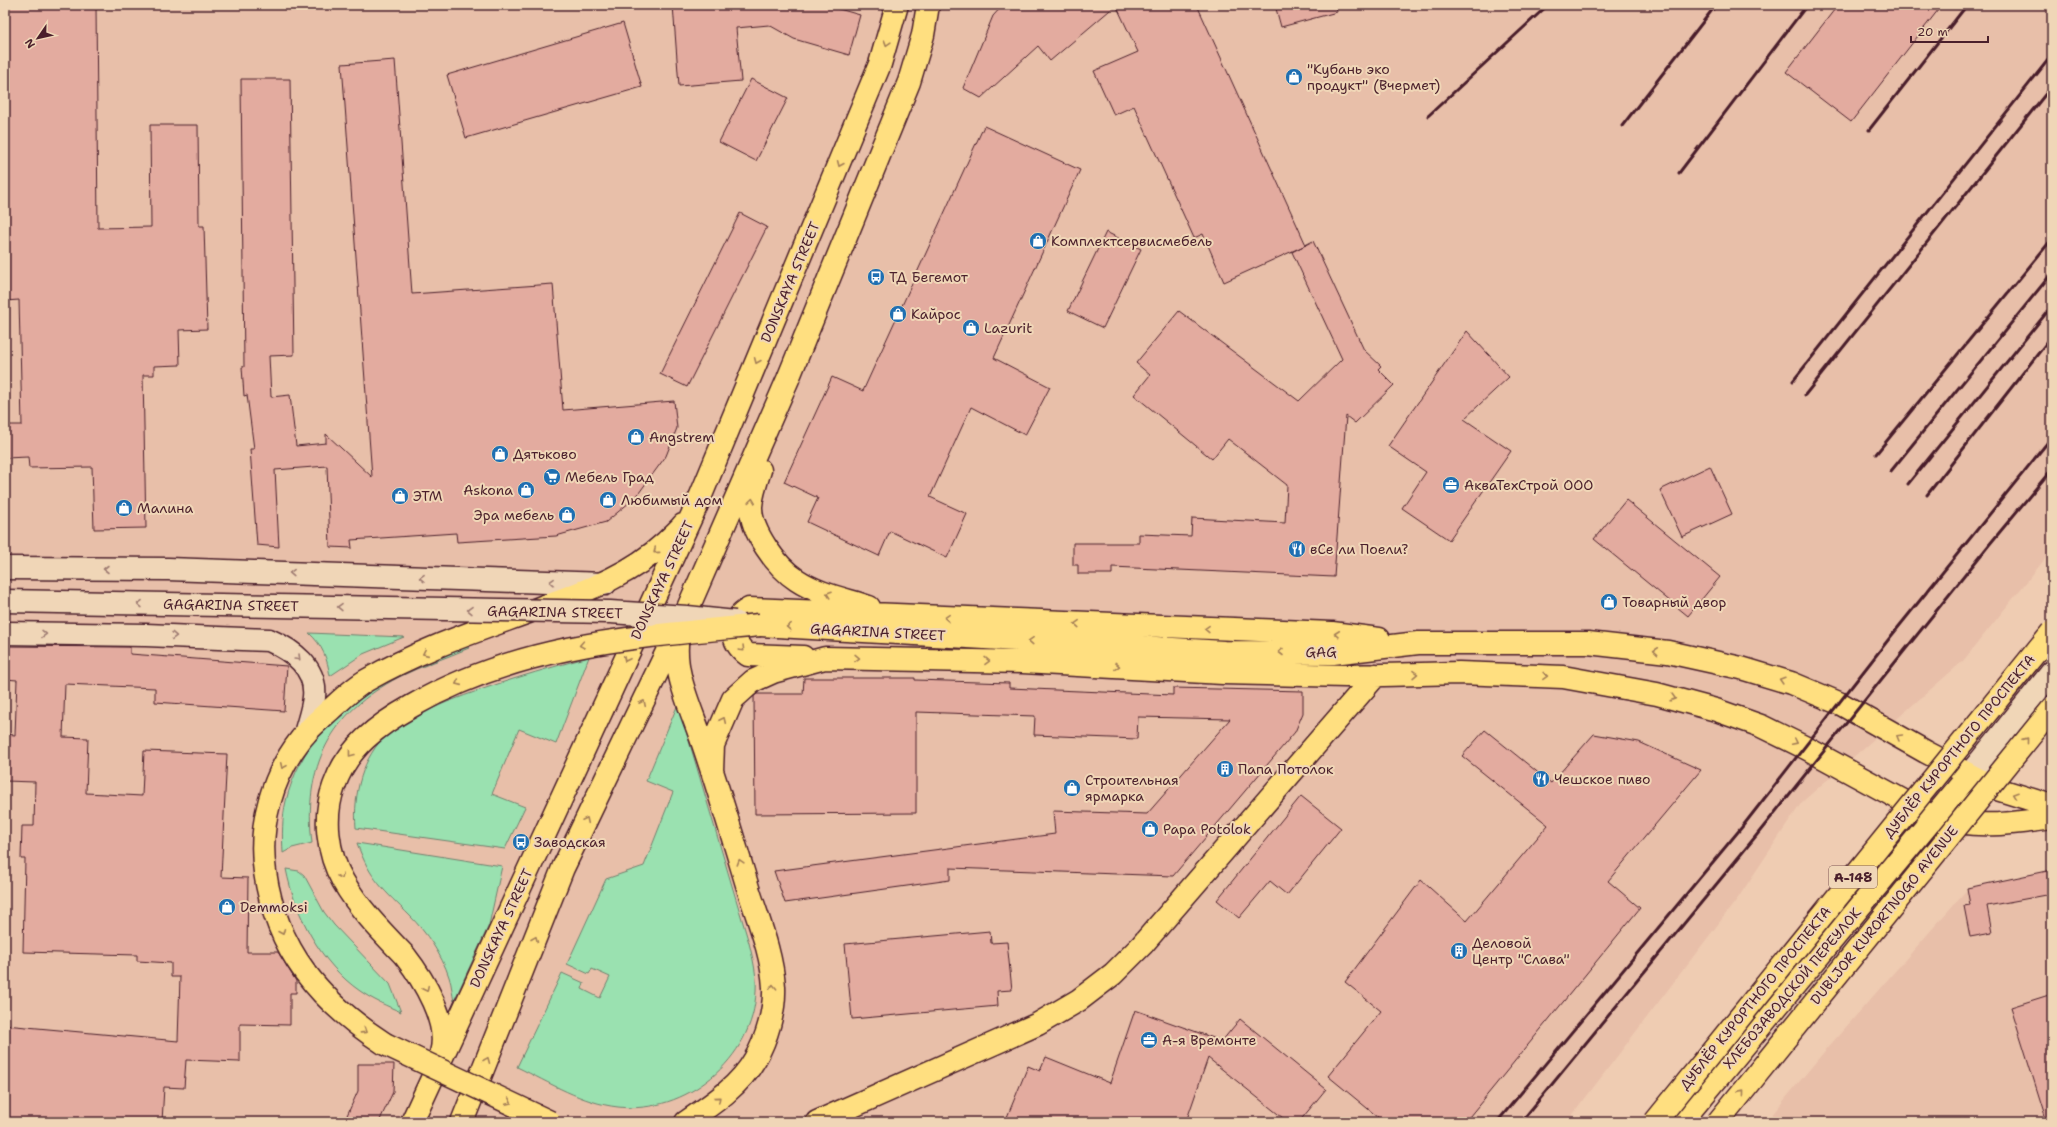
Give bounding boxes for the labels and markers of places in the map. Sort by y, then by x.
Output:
place label: "Кубань эко продукт" (Вчермет) [1307,60,1440,94]
shop icon: "Кубань эко продукт" (Вчермет) [1284,67,1304,87]
shop icon: Комплектсервисмебель [1028,231,1048,251]
place label: Комплектсервисмебель [1051,232,1212,250]
bus stop icon: ТД Бегемот [866,267,886,287]
place label: ТД Бегемот [889,268,969,286]
shop icon: Кайрос [888,304,908,324]
place label: Кайрос [911,305,961,323]
shop icon: Lazurit [961,318,981,338]
place label: Lazurit [984,319,1032,337]
shop icon: Angstrem [626,427,646,447]
place label: Angstrem [649,428,714,446]
shop icon: Дятьково [490,444,510,464]
place label: Дятьково [513,445,577,463]
supermarket icon: Мебель Град [542,467,562,487]
place label: Мебель Град [565,468,654,486]
office icon: АкваТехСтрой ООО [1441,475,1461,495]
place label: АкваТехСтрой ООО [1464,476,1593,494]
shop icon: Askona [516,480,536,500]
place label: Askona [463,481,513,499]
shop icon: ЭТМ [390,486,410,506]
place label: ЭТМ [413,487,443,505]
shop icon: Любимый дом [598,490,618,510]
place label: Любимый дом [621,491,723,509]
shop icon: Малина [114,498,134,518]
place label: Малина [137,499,194,517]
shop icon: Эра мебель [557,505,577,525]
place label: Эра мебель [474,506,554,524]
restaurant icon: вСе ли Поели? [1287,539,1307,559]
place label: вСе ли Поели? [1310,540,1408,558]
shop icon: Товарный двор [1599,592,1619,612]
place label: Товарный двор [1622,593,1726,611]
building icon: Папа Потолок [1215,759,1235,779]
place label: Папа Потолок [1238,760,1334,778]
restaurant icon: Чешское пиво [1531,769,1551,789]
place label: Чешское пиво [1554,770,1651,788]
place label: Строительная ярмарка [1085,771,1179,805]
shop icon: Строительная ярмарка [1062,778,1082,798]
shop icon: Papa Potolok [1140,819,1160,839]
place label: Papa Potolok [1163,820,1251,838]
bus stop icon: Заводская [511,832,531,852]
place label: Заводская [534,833,606,851]
shop icon: Demmoksi [217,897,237,917]
place label: Demmoksi [240,898,308,916]
place label: Деловой Центр "Слава" [1472,934,1570,968]
building icon: Деловой Центр "Слава" [1449,941,1469,961]
office icon: А-я Времонте [1139,1030,1159,1050]
place label: А-я Времонте [1162,1031,1256,1049]

